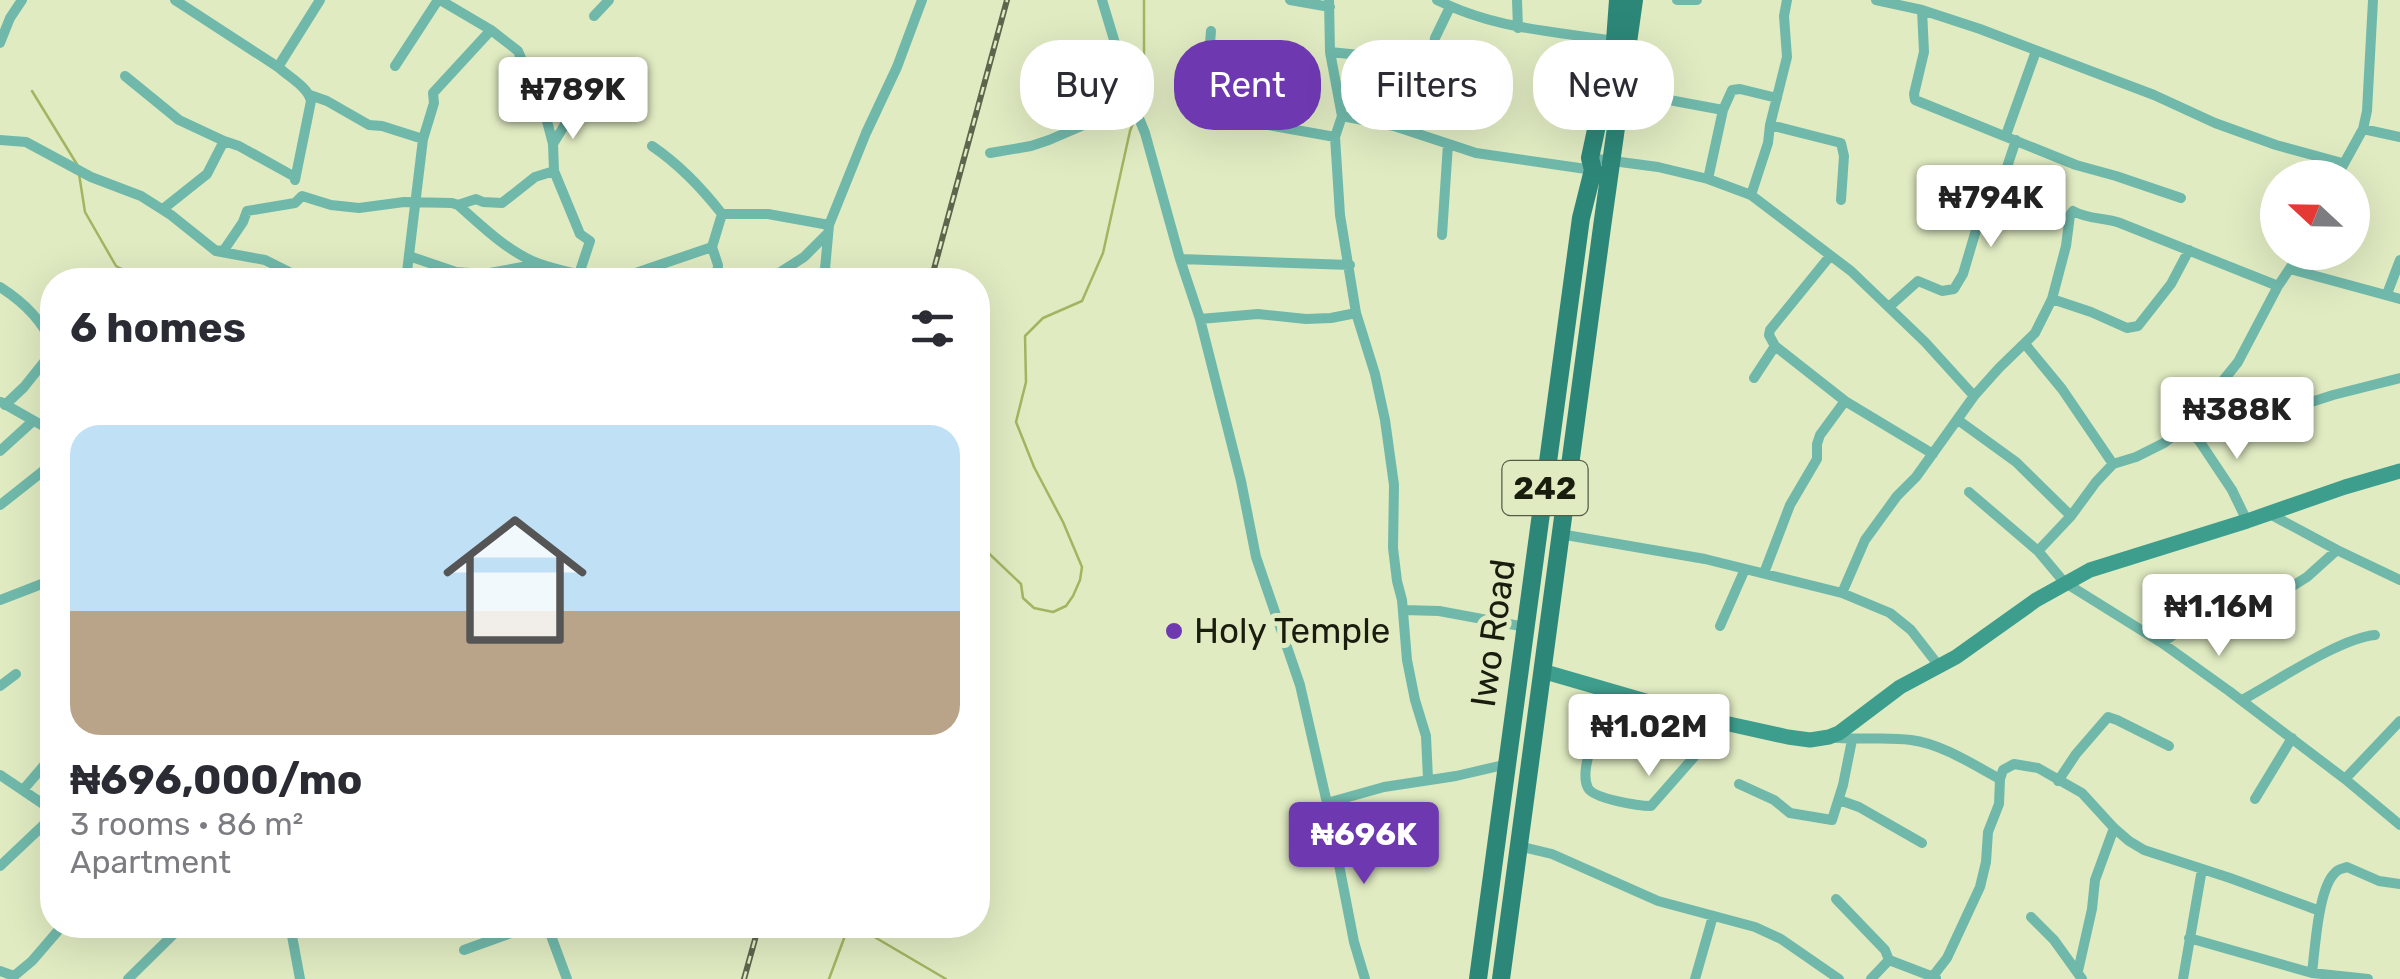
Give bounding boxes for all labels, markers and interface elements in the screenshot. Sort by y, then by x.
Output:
chip: Buy [1020,40,1154,130]
chip: Rent [1174,40,1321,130]
chip: Filters [1341,40,1513,130]
chip: New [1533,40,1674,130]
pin: ₦789K [503,57,643,142]
text: ₦789K [521,70,625,108]
north arrow [2260,160,2370,270]
map controls [2260,160,2370,270]
pin: ₦794K [1921,165,2061,250]
text: ₦794K [1939,178,2043,216]
icon: filters [905,301,960,356]
text: 6 homes [70,303,246,353]
pin: ₦388K [2167,377,2307,462]
text: ₦388K [2183,390,2291,428]
road number: 242 [1502,461,1588,515]
icon: home [425,490,605,670]
street label: Iwo Road [1462,556,1524,710]
pin: ₦1.16M [2138,574,2300,659]
text: ₦1.16M [2164,587,2274,625]
place label: Holy Temple [1194,610,1390,652]
marker: Holy Temple [1163,620,1185,642]
pin: ₦1.02M [1568,694,1730,779]
text: ₦1.02M [1591,707,1707,745]
text: ₦696,000/mo [70,755,363,805]
pin: ₦696K [1294,802,1434,887]
text: 3 rooms · 86 m² [70,805,304,843]
text: ₦696K [1311,815,1417,853]
text: Apartment [70,843,231,881]

